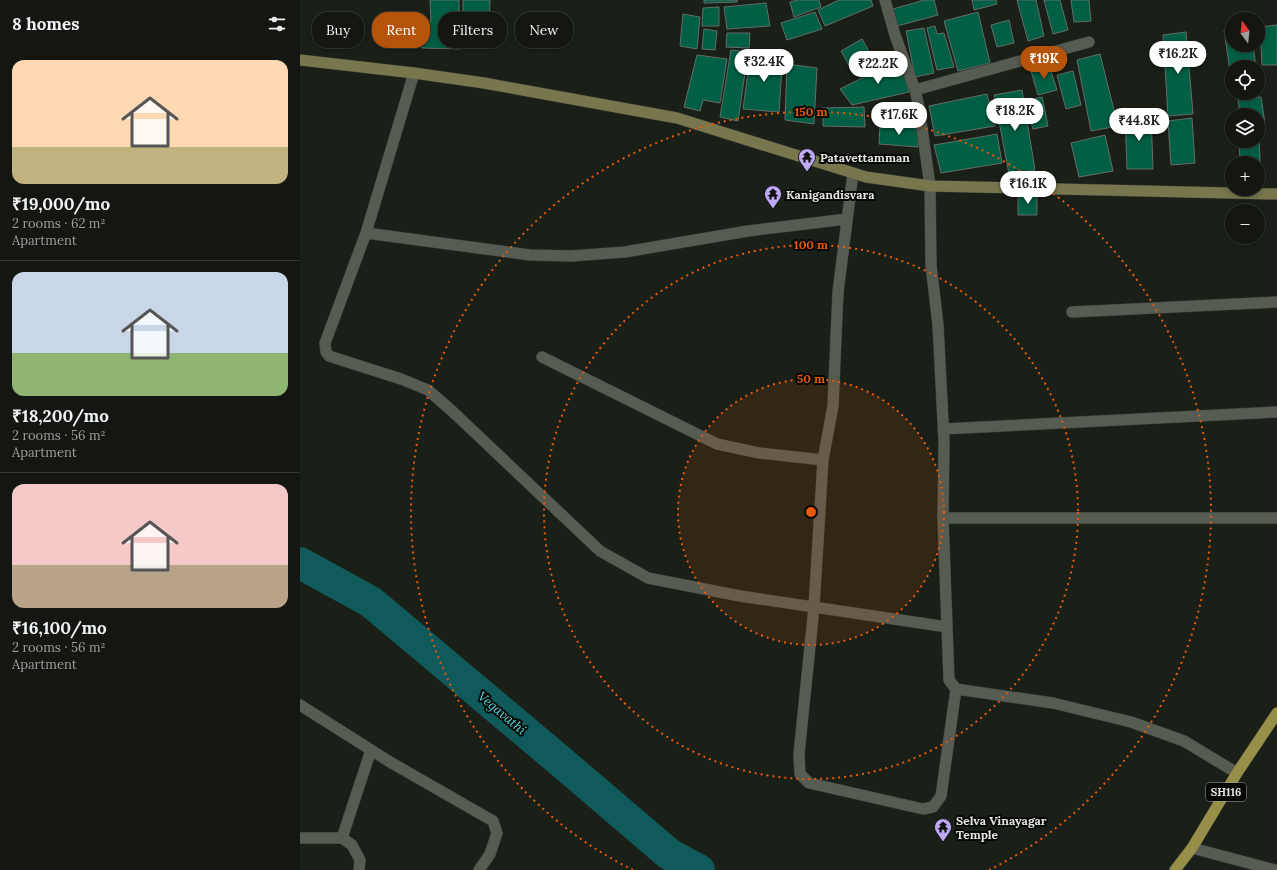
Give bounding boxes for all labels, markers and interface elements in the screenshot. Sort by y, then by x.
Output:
chip: Buy [312,12,364,48]
chip: Rent [372,12,430,48]
chip: Filters [438,12,507,48]
chip: New [515,12,573,48]
north arrow [1225,12,1265,52]
map controls [1225,12,1265,244]
text: 8 homes [12,13,79,35]
icon: filters [266,13,288,35]
pin: ₹16.2K [1145,41,1211,75]
text: ₹16.2K [1158,45,1198,62]
pin: ₹19K [1020,46,1068,80]
pin: ₹32.4K [731,49,797,83]
text: ₹19K [1029,50,1059,67]
pin: ₹22.2K [845,51,911,85]
text: ₹32.4K [743,53,785,70]
text: ₹22.2K [858,55,898,72]
button: locate [1225,60,1265,100]
icon: home [114,86,186,158]
pin: ₹18.2K [982,98,1048,132]
pin: ₹17.6K [866,102,932,136]
text: ₹18.2K [995,102,1035,119]
text: 150 m [794,104,828,119]
text: ₹17.6K [880,106,918,123]
pin: ₹44.8K [1106,108,1172,142]
button: layers [1225,108,1265,148]
text: ₹44.8K [1118,112,1160,129]
temple icon: Patavettamman [797,147,817,172]
place label: Patavettamman [820,150,910,165]
button: + [1225,156,1265,196]
pin: ₹16.1K [995,171,1061,205]
text: ₹16.1K [1009,175,1047,192]
temple icon: Kanigandisvara [763,184,783,209]
place label: Kanigandisvara [786,187,875,202]
text: ₹19,000/mo [12,193,110,215]
button: − [1225,204,1265,244]
text: 2 rooms · 62 m² [12,215,105,232]
text: Apartment [12,232,77,249]
text: 100 m [794,237,828,252]
icon: home [114,298,186,370]
text: 50 m [797,371,825,386]
text: ₹18,200/mo [12,405,109,427]
text: 2 rooms · 56 m² [12,427,106,444]
text: Apartment [12,444,77,461]
centre of rings [804,505,818,519]
icon: home [114,510,186,582]
text: ₹16,100/mo [12,617,107,639]
text: 2 rooms · 56 m² [12,639,106,656]
text: Apartment [12,656,77,673]
water label: Vegavathi [474,688,530,739]
road number: SH116 [1206,783,1246,801]
place label: Selva Vinayagar Temple [956,813,1047,842]
temple icon: Selva Vinayagar Temple [933,817,953,842]

